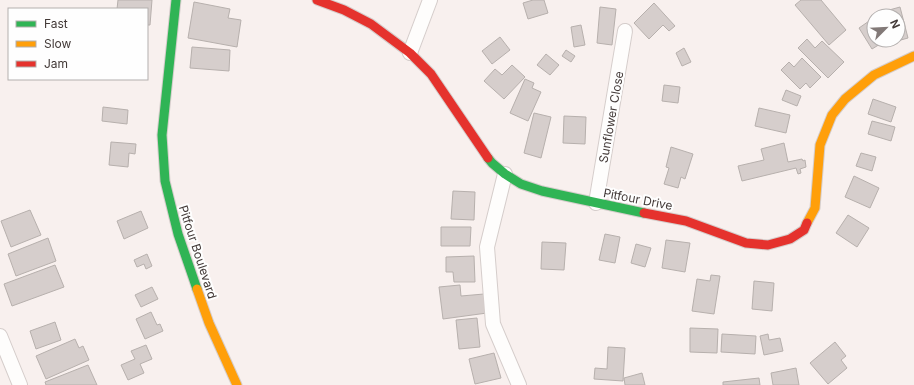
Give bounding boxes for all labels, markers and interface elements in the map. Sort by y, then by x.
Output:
legend [8,8,148,80]
north arrow [866,8,906,48]
text: Fast [44,16,68,31]
text: N [887,17,903,31]
text: Slow [44,36,72,51]
text: Jam [44,56,68,71]
street label: Sunflower Close [596,70,626,164]
street label: Pitfour Drive [602,185,674,213]
street label: Pitfour Boulevard [176,203,220,301]

